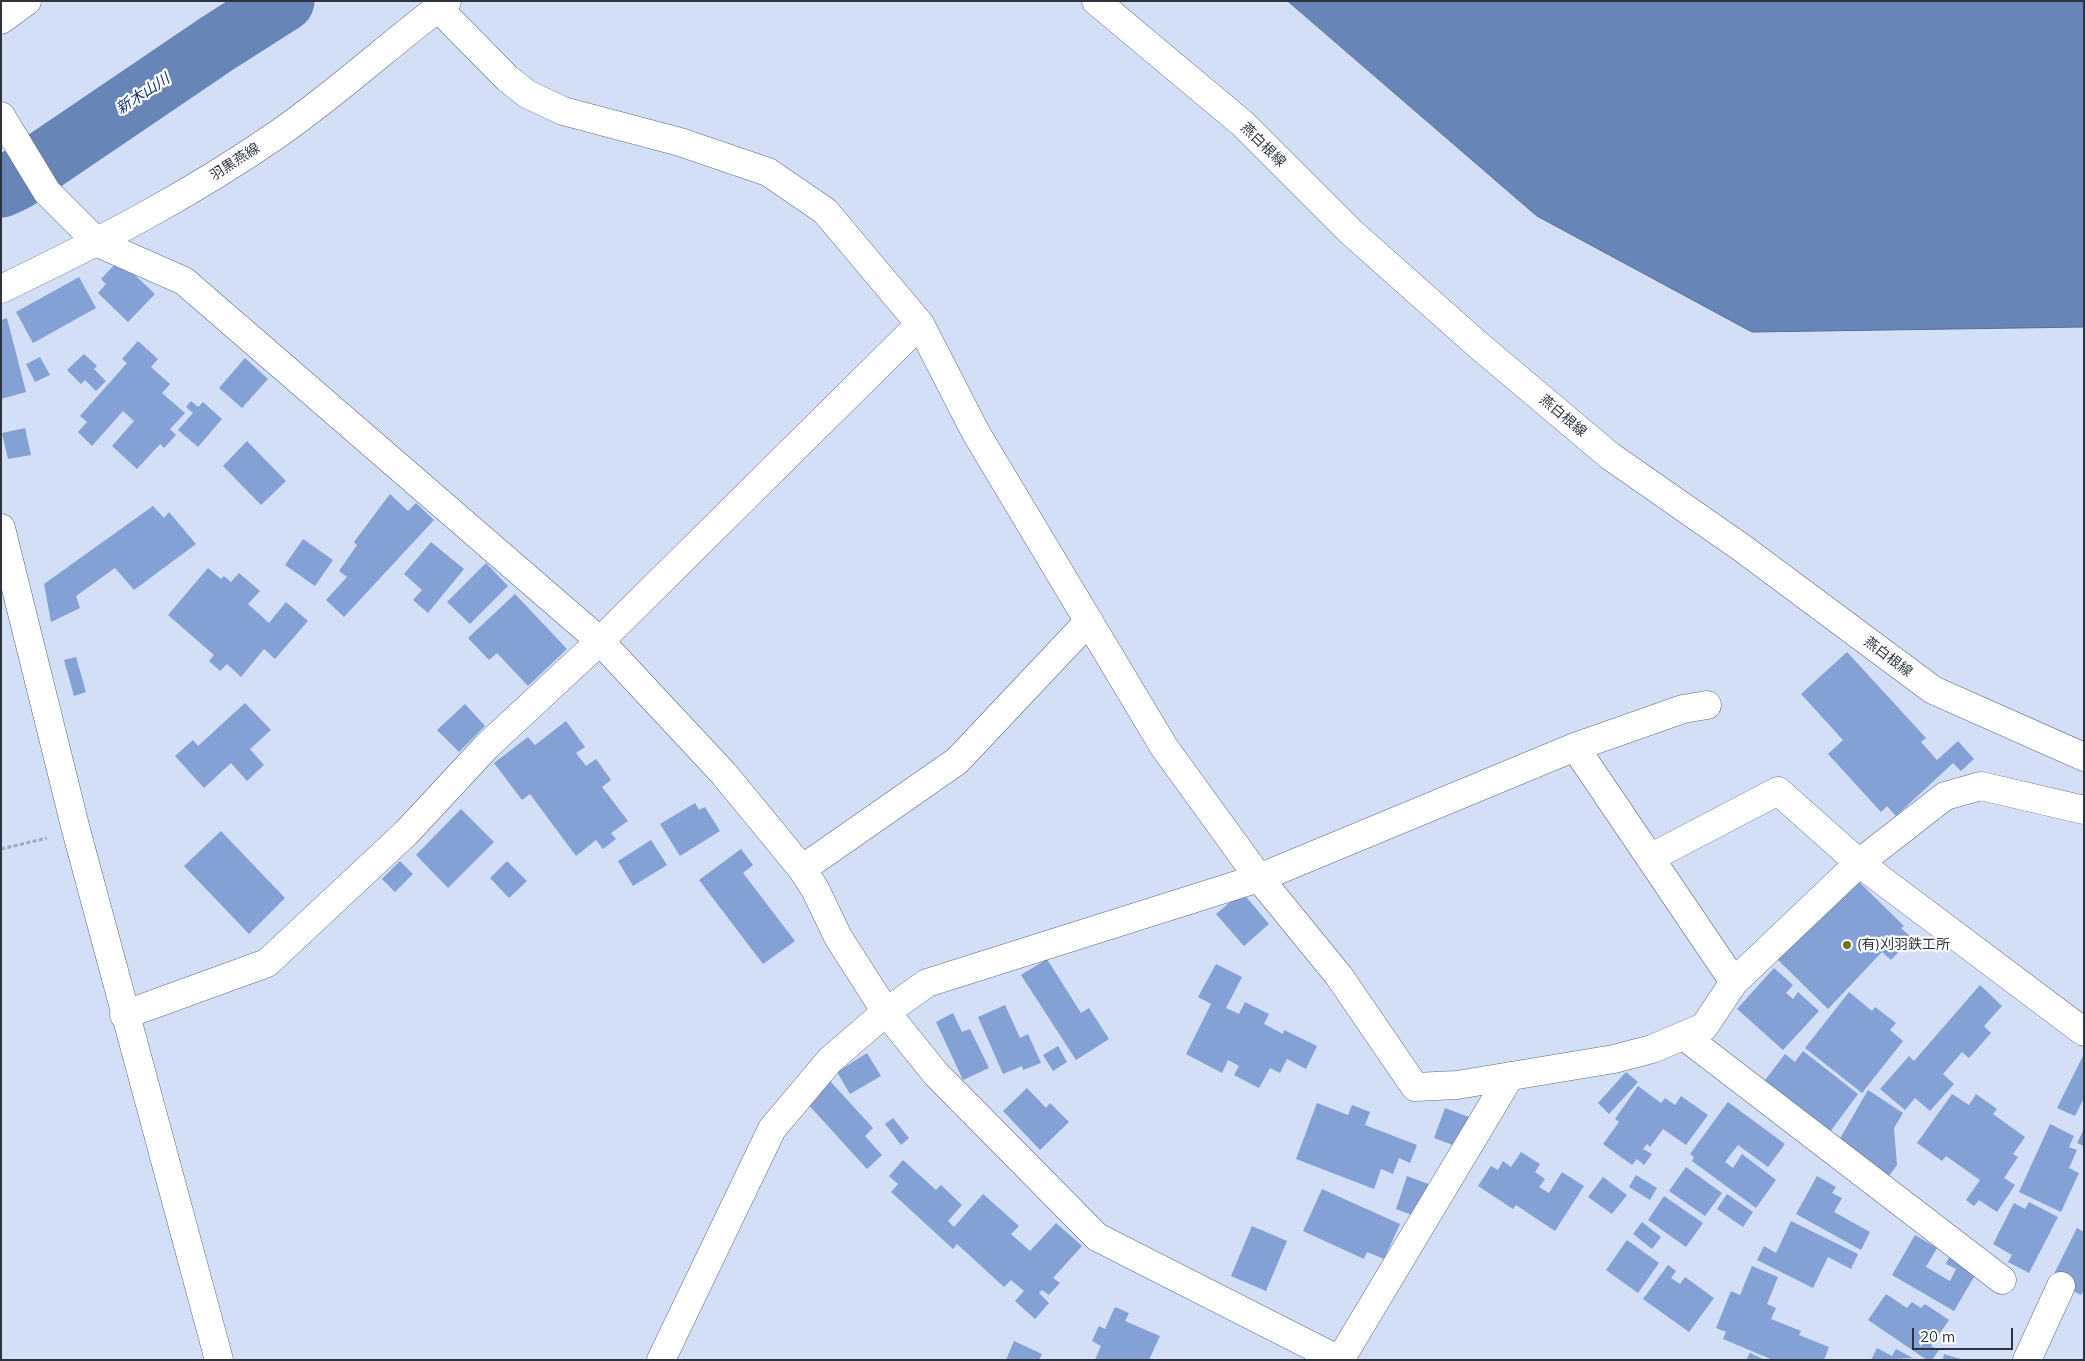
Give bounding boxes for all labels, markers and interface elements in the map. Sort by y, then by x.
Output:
water label: 新木山川 [113,70,173,118]
street label: 燕白根線 [1237,120,1289,170]
street label: 羽黒燕線 [207,140,263,184]
street label: 燕白根線 [1536,392,1590,440]
street label: 燕白根線 [1861,633,1915,681]
place label: (有)刈羽鉄工所 [1857,937,1950,953]
marker: (有)刈羽鉄工所 [1841,939,1853,951]
scale bar [1915,1318,2016,1350]
text: 20 m [1920,1327,1955,1346]

